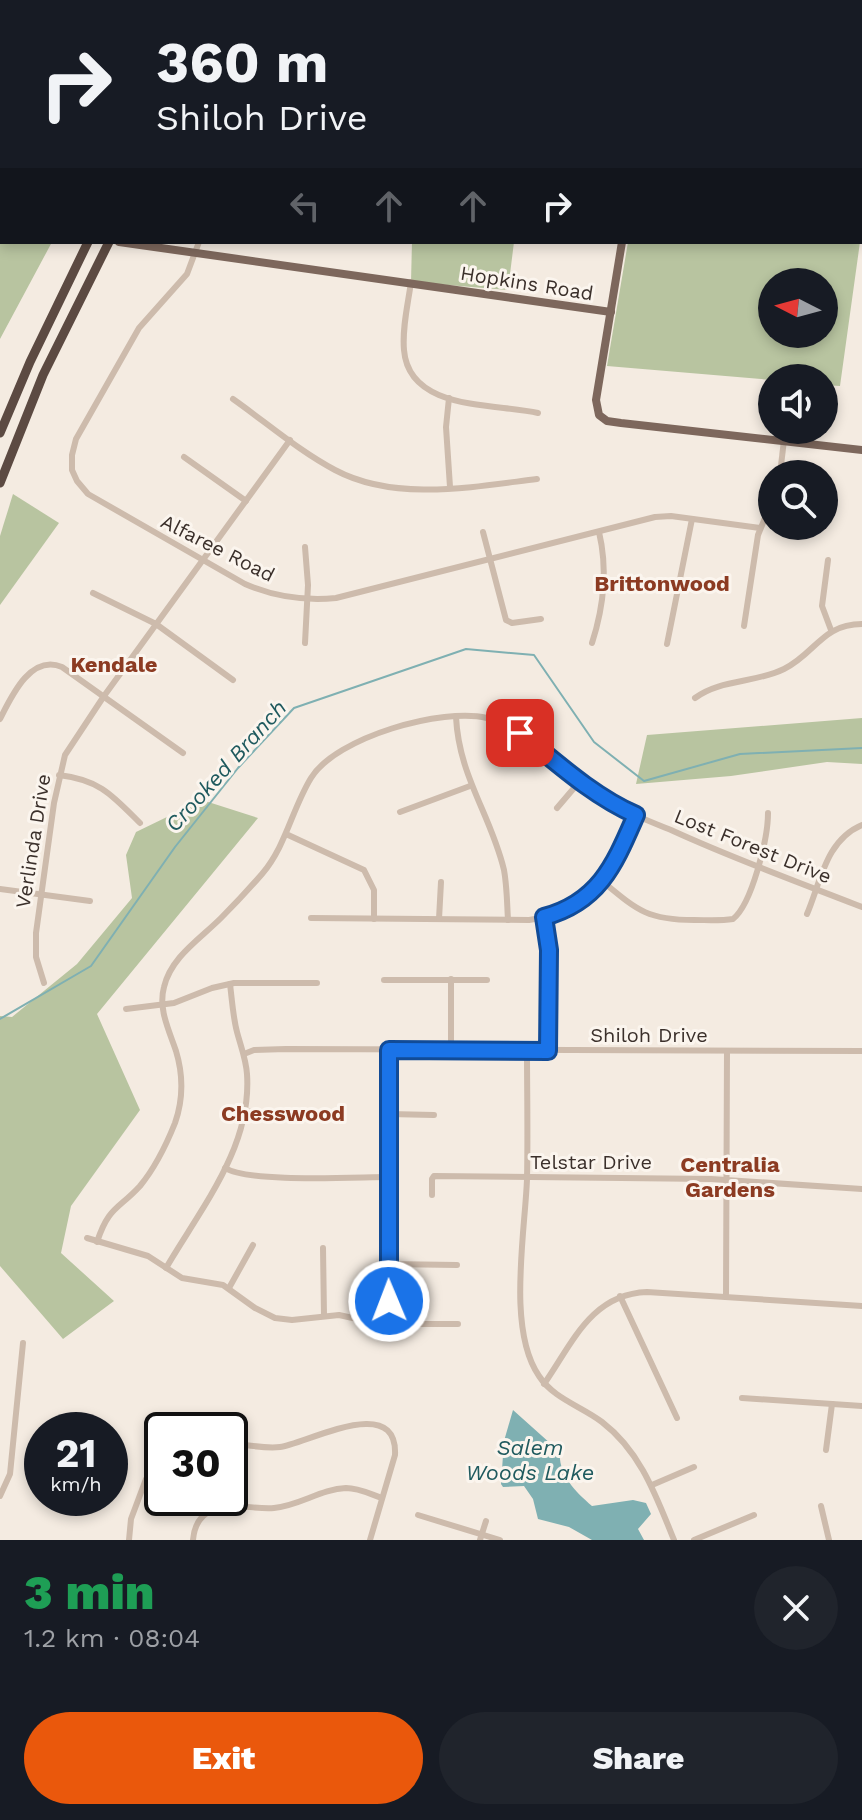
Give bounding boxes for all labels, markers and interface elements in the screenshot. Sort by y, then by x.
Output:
text: 360 m [156,30,328,96]
icon: right [24,32,128,136]
text: Shiloh Drive [156,97,368,139]
icon: left [283,184,327,228]
icon: ahead [367,184,411,228]
icon: ahead [451,184,495,228]
icon: right [535,184,579,228]
street label: Hopkins Road [459,261,595,305]
north arrow [758,268,838,348]
map controls [758,268,838,540]
button: sound [758,364,838,444]
button: search [758,460,838,540]
street label: Alfaree Road [157,509,279,587]
district label: Brittonwood [594,571,730,596]
district label: Kendale [70,652,158,677]
water label: Crooked Branch [160,695,292,837]
pin [486,699,554,767]
icon: arrive [498,711,542,755]
street label: Verlinda Drive [11,772,55,910]
street label: Lost Forest Drive [671,804,835,888]
street label: Shiloh Drive [590,1023,708,1047]
district label: Chesswood [221,1101,345,1126]
street label: Telstar Drive [530,1150,652,1174]
district label: Centralia Gardens [680,1152,780,1202]
position arrow [347,1259,431,1343]
speed limit sign: 30 [144,1412,248,1516]
text: 21 [55,1430,97,1477]
water label: Salem Woods Lake [466,1435,594,1485]
text: km/h [50,1472,102,1496]
text: 3 min [24,1564,155,1621]
button: close [754,1566,838,1650]
text: 1.2 km · 08:04 [24,1623,200,1653]
button: Exit [24,1712,423,1804]
button: Share [439,1712,838,1804]

